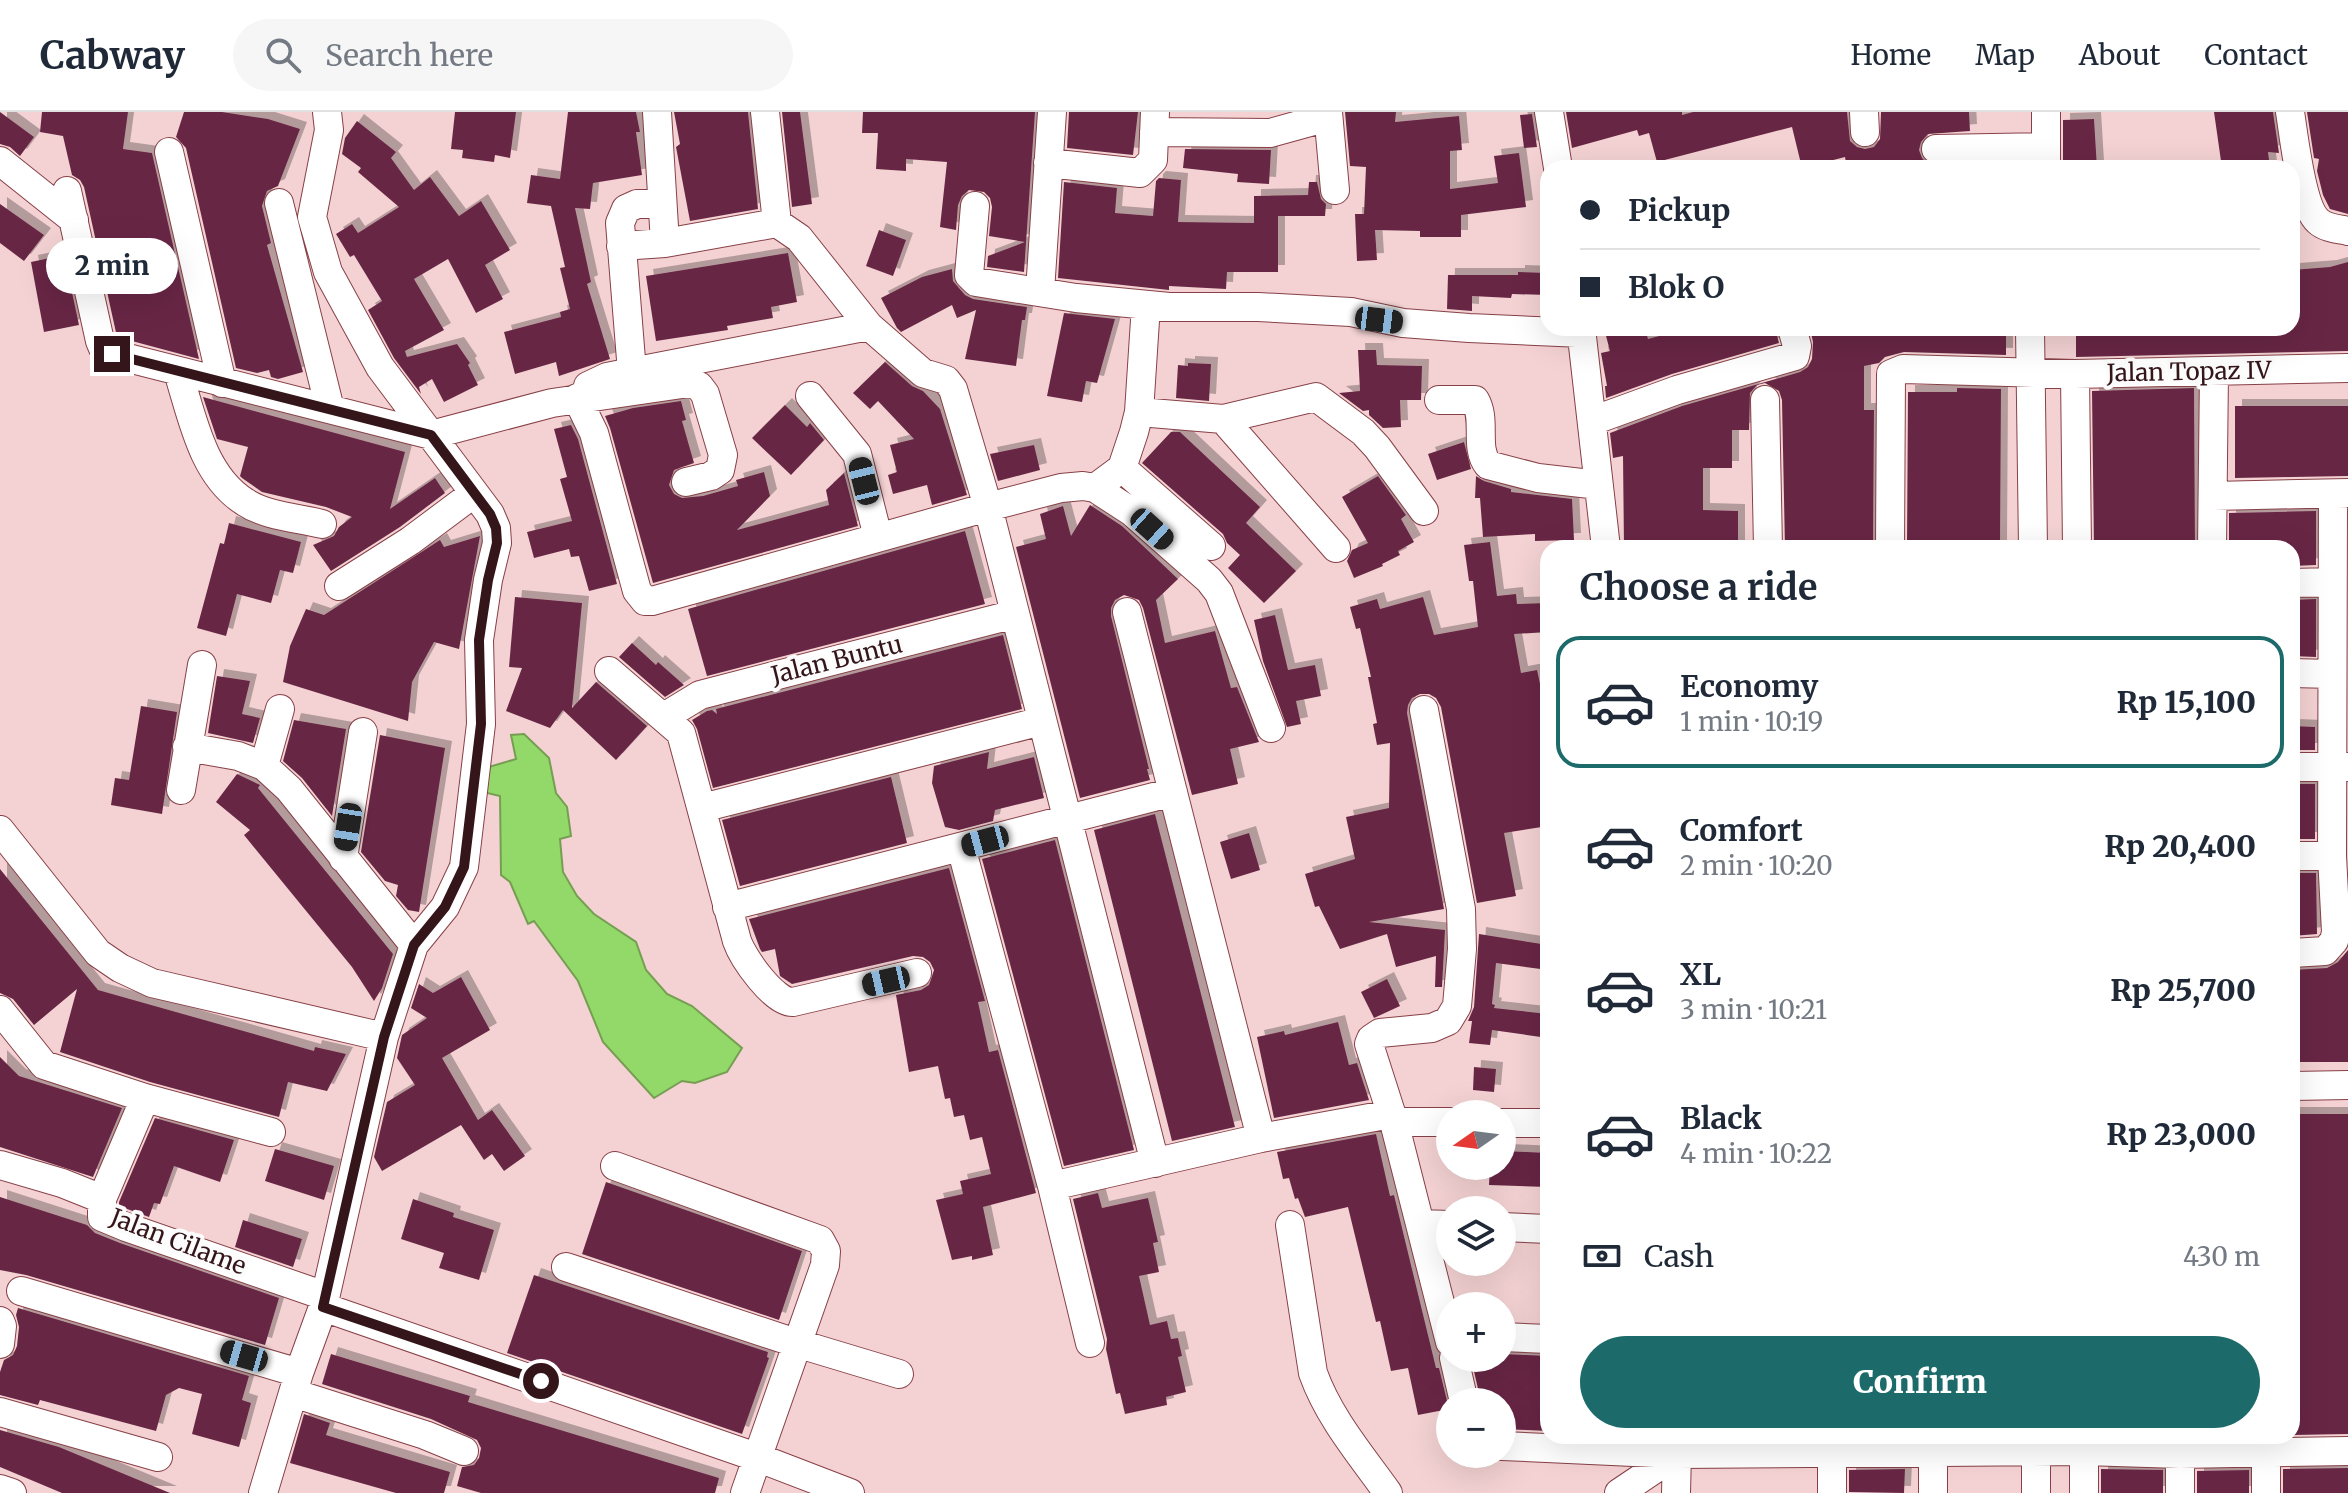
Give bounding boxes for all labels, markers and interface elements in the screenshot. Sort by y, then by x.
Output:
search box [233,19,793,91]
text: Cabway [40,32,185,79]
icon: search [261,33,305,77]
text: Search here [325,36,493,74]
text: Home [1850,37,1931,73]
text: Map [1975,37,2035,73]
text: About [2079,37,2160,73]
text: Contact [2204,37,2308,73]
text: Pickup [1628,191,1730,229]
callout: 2 min [46,238,178,294]
text: 2 min [75,249,149,282]
text: Blok O [1628,268,1725,306]
car [1354,305,1404,335]
route end [94,336,130,372]
street label: Jalan Topaz IV [2105,355,2273,388]
car [847,455,881,507]
car [1126,504,1178,554]
text: Choose a ride [1580,565,1817,610]
street label: Jalan Buntu [767,628,906,691]
icon: car [1584,666,1656,738]
text: Economy [1680,667,1818,705]
text: Rp 15,100 [2116,683,2256,721]
text: 1 min · 10:19 [1680,705,1823,738]
car [332,801,364,853]
icon: car [1584,810,1656,882]
text: Comfort [1680,811,1803,849]
car [959,823,1011,859]
text: Rp 20,400 [2104,827,2256,865]
text: 2 min · 10:20 [1680,849,1833,882]
icon: car [1584,954,1656,1026]
text: XL [1680,955,1721,993]
car [860,964,912,998]
text: Rp 25,700 [2110,971,2256,1009]
text: 3 min · 10:21 [1680,993,1827,1026]
icon: car [1584,1098,1656,1170]
text: Black [1680,1099,1762,1137]
north arrow [1436,1100,1516,1180]
map controls [1436,1100,1516,1468]
text: Rp 23,000 [2106,1115,2256,1153]
text: 4 min · 10:22 [1680,1137,1832,1170]
button: layers [1436,1196,1516,1276]
street label: Jalan Cilame [105,1201,250,1282]
icon: cash [1580,1234,1624,1278]
text: Cash [1644,1237,1714,1275]
text: 430 m [2183,1240,2260,1273]
button: + [1436,1292,1516,1372]
button: Confirm [1580,1336,2260,1428]
car [218,1338,270,1374]
route start [523,1363,559,1399]
button: − [1436,1388,1516,1468]

